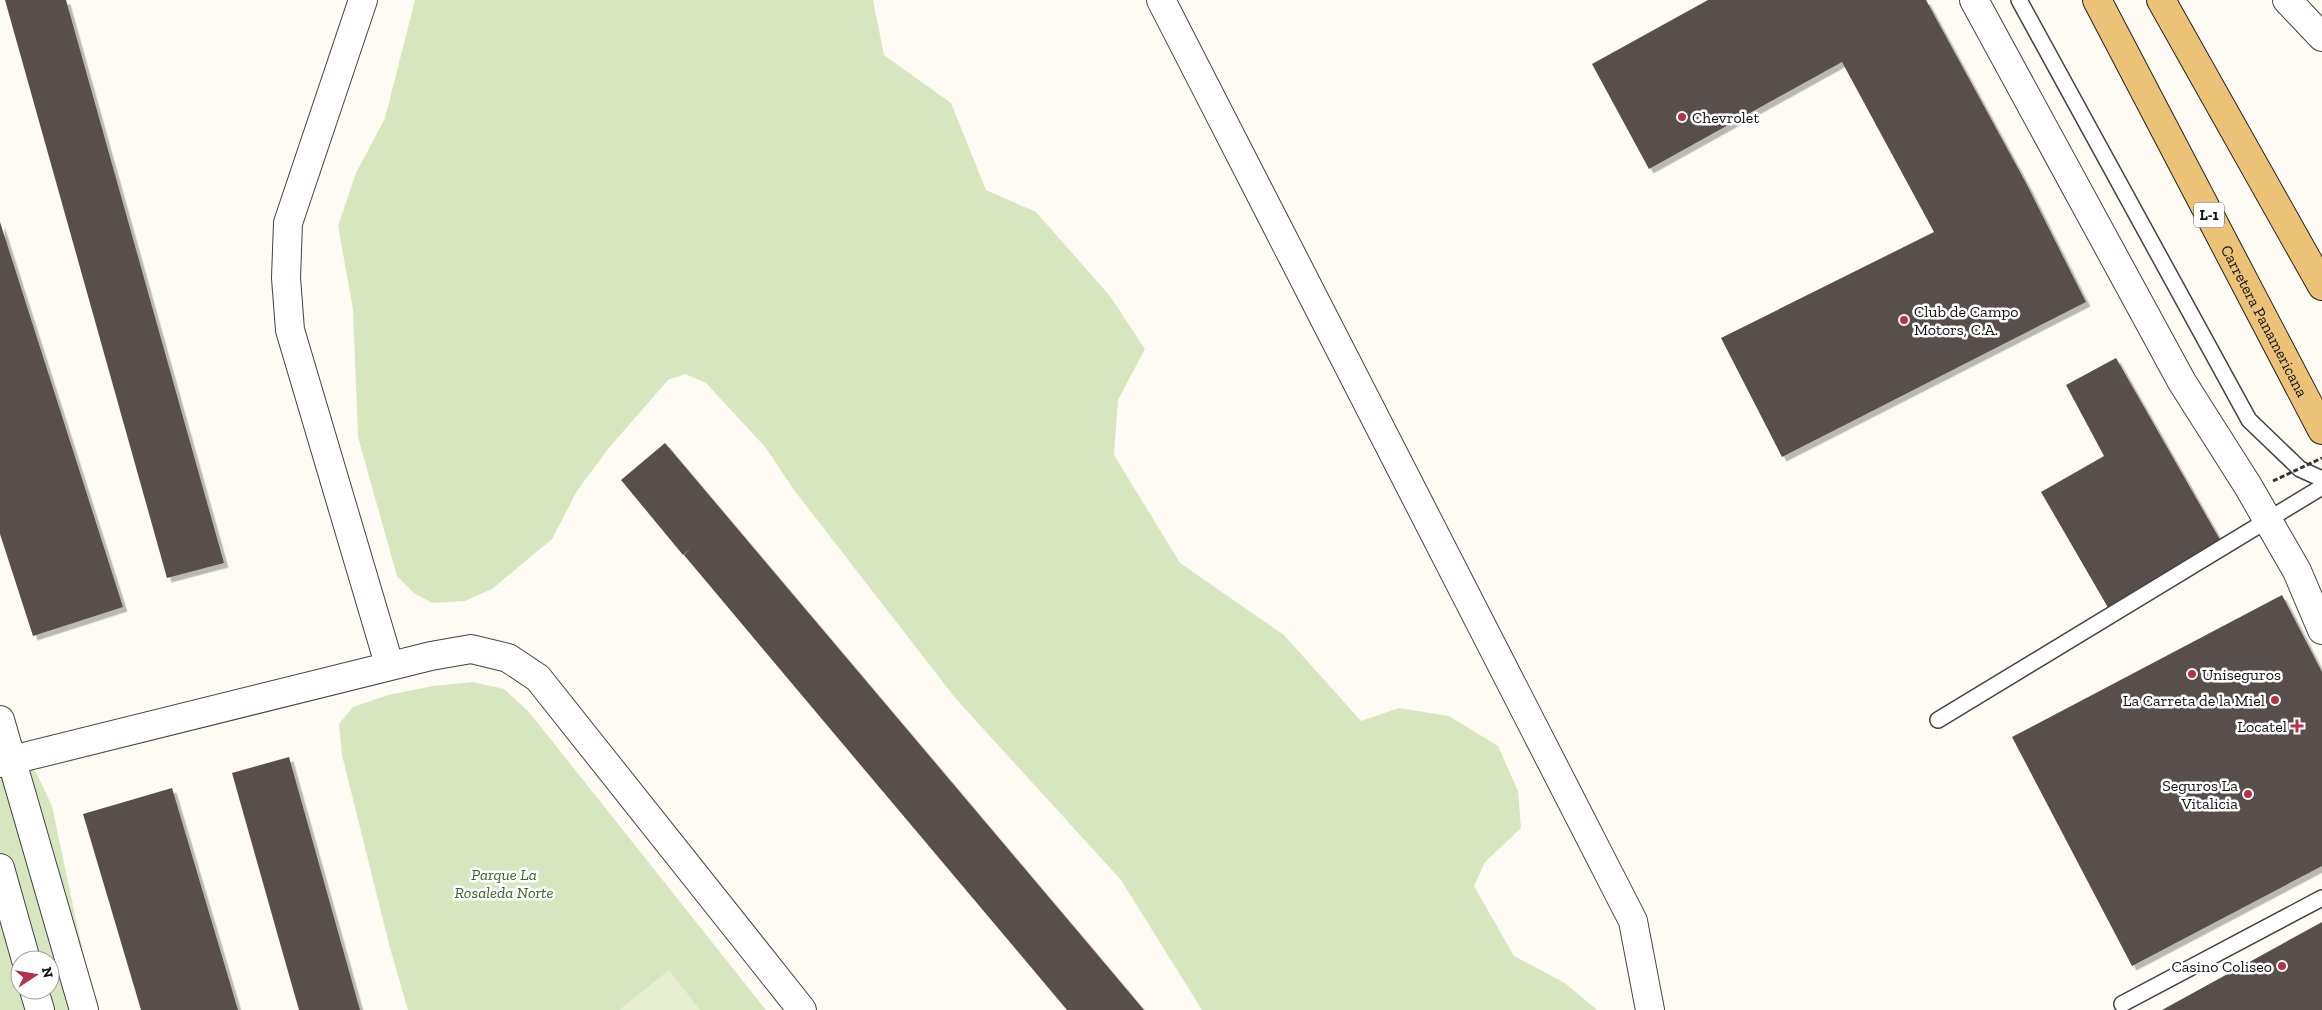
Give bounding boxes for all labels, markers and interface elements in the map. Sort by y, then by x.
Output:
place label: Chevrolet [1692,108,1759,127]
marker: Chevrolet [1676,111,1688,123]
road number: L-1 [2194,202,2224,228]
street label: Carretera Panamericana [2217,242,2312,400]
place label: Club de Campo Motors, C.A. [1914,302,2019,339]
marker: Club de Campo Motors, C.A. [1898,314,1910,326]
place label: Uniseguros [2202,665,2281,684]
marker: Uniseguros [2186,668,2198,680]
place label: La Carreta de la Miel [2123,691,2265,710]
marker: La Carreta de la Miel [2269,694,2281,706]
place label: Locatel [2237,717,2287,736]
marker: Locatel [2291,720,2303,732]
place label: Seguros La Vitalicia [2162,776,2238,813]
marker: Seguros La Vitalicia [2242,788,2254,800]
park label: Parque La Rosaleda Norte [454,865,554,902]
north arrow [10,950,60,1000]
place label: Casino Coliseo [2171,957,2272,976]
marker: Casino Coliseo [2276,960,2288,972]
text: N [38,965,57,980]

